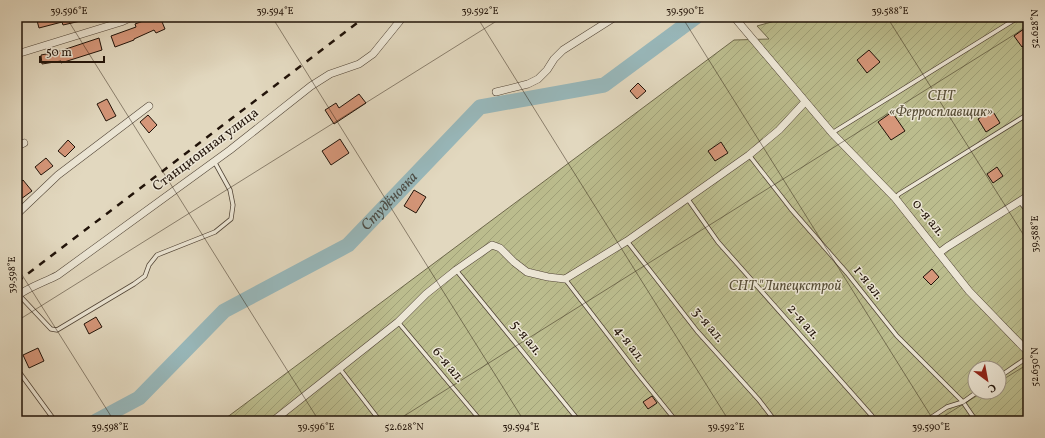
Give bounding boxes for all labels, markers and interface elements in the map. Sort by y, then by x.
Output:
text: 39.596°E [50,4,88,18]
text: 39.594°E [256,4,294,18]
text: 39.592°E [462,4,499,18]
text: 39.590°E [666,4,704,18]
text: 39.588°E [872,4,909,18]
text: 52.628°N [1028,9,1042,49]
scale bar [40,38,104,64]
text: 50 m [46,45,72,61]
park label: СНТ «Ферросплавщик» [889,87,993,122]
street label: Станционная улица [149,104,263,196]
water label: Студёновка [356,167,423,236]
street label: 0-я ал. [907,195,949,241]
text: 39.588°E [1028,216,1042,253]
text: 39.598°E [5,257,19,293]
street label: 1-я ал. [848,262,888,304]
park label: СНТ "Липецкстрой [729,277,841,296]
street label: 2-я ал. [782,300,824,344]
street label: 3-я ал. [688,303,728,347]
street label: 5-я ал. [506,316,546,360]
street label: 4-я ал. [609,322,649,366]
street label: 6-я ал. [427,343,469,387]
text: 52.630°N [1028,347,1042,387]
north arrow [967,360,1007,400]
text: С [985,379,998,395]
text: 39.598°E [92,420,128,434]
text: 39.596°E [297,420,335,434]
text: 52.628°N [384,420,424,434]
text: 39.594°E [502,420,540,434]
text: 39.592°E [708,420,745,434]
text: 39.590°E [912,420,950,434]

